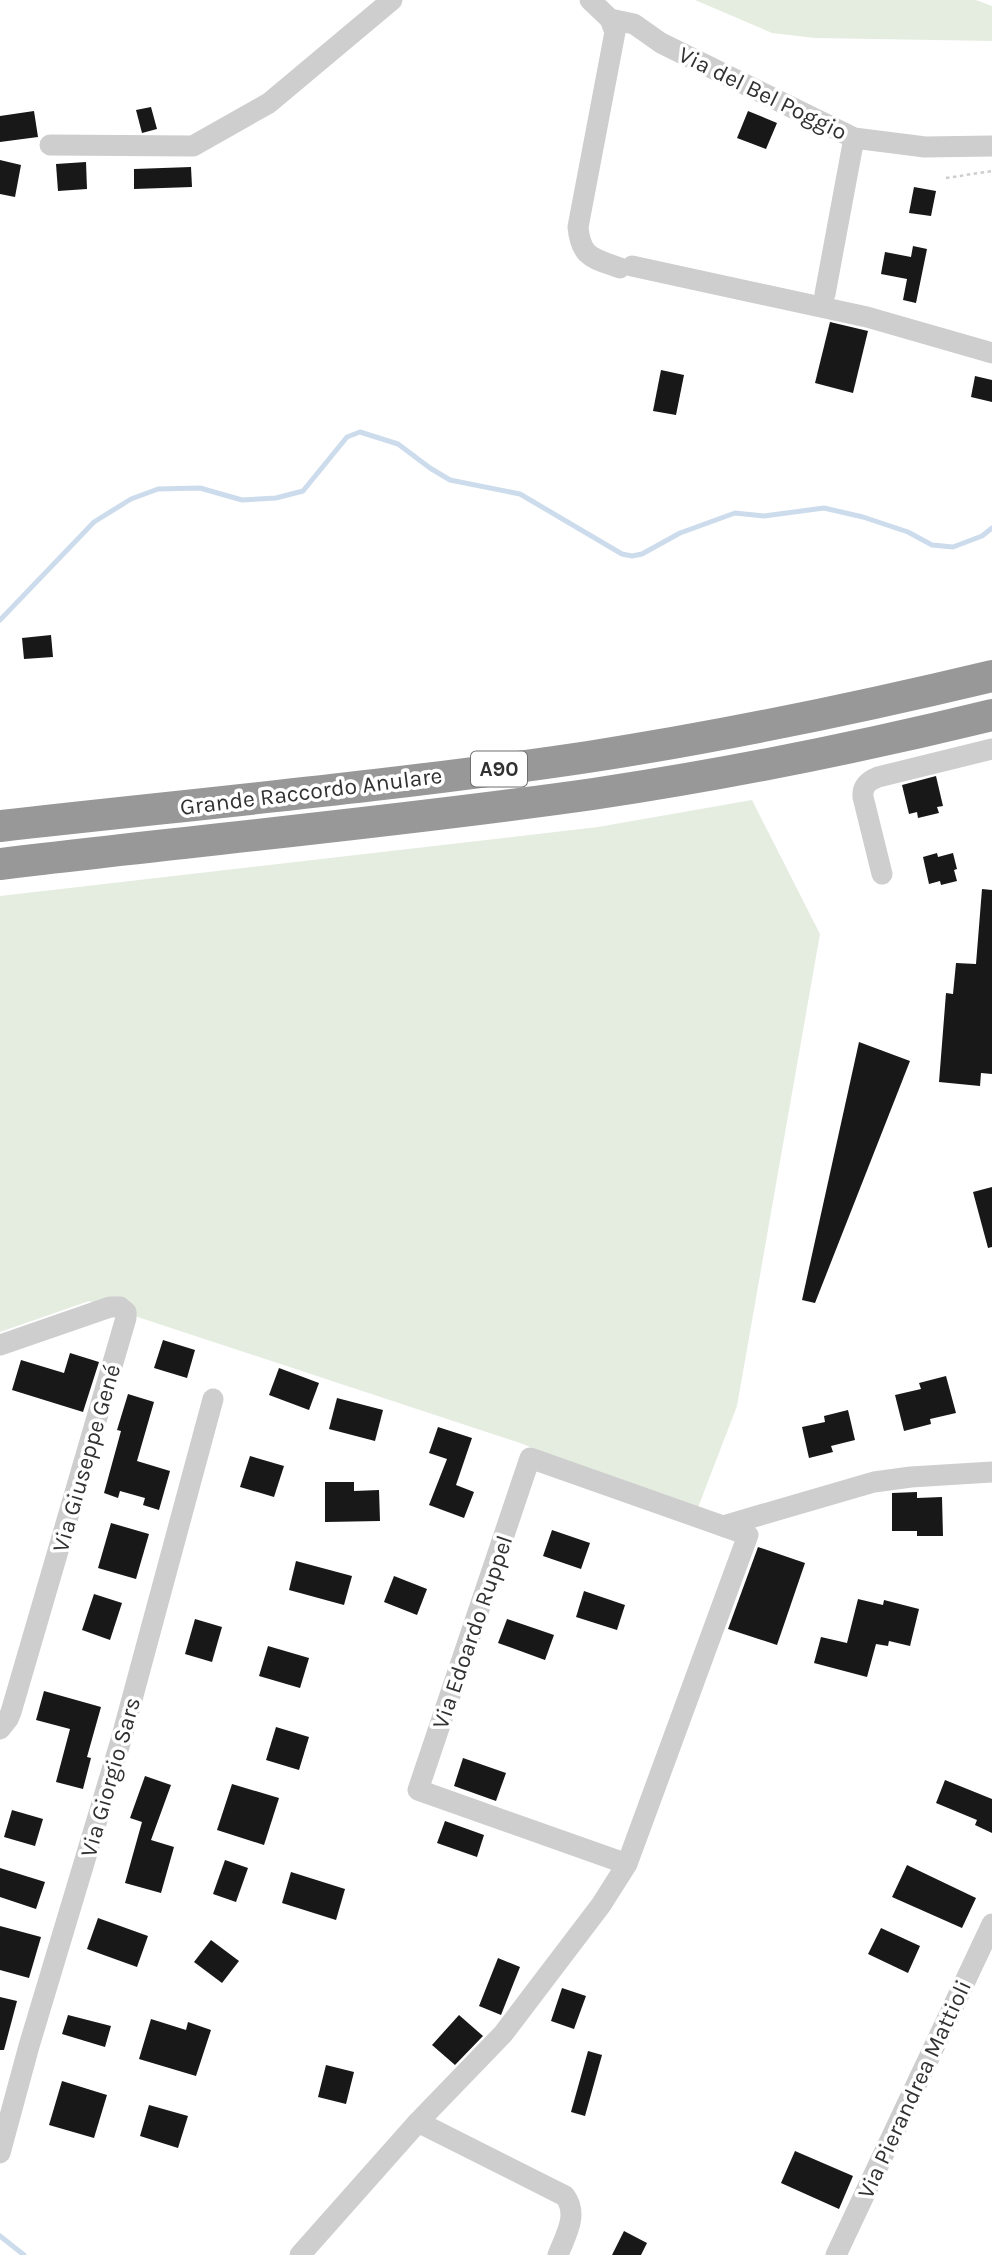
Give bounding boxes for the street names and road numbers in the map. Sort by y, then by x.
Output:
street label: Via del Bel Poggio [674,41,851,146]
road number: A90 [471,752,527,786]
street label: Grande Raccordo Anulare [178,762,444,821]
street label: Via Giuseppe Gené [47,1361,126,1555]
street label: Via Edoardo Ruppel [427,1532,518,1732]
street label: Via Giorgio Sars [75,1694,146,1860]
street label: Via Pierandrea Mattioli [852,1976,977,2203]

